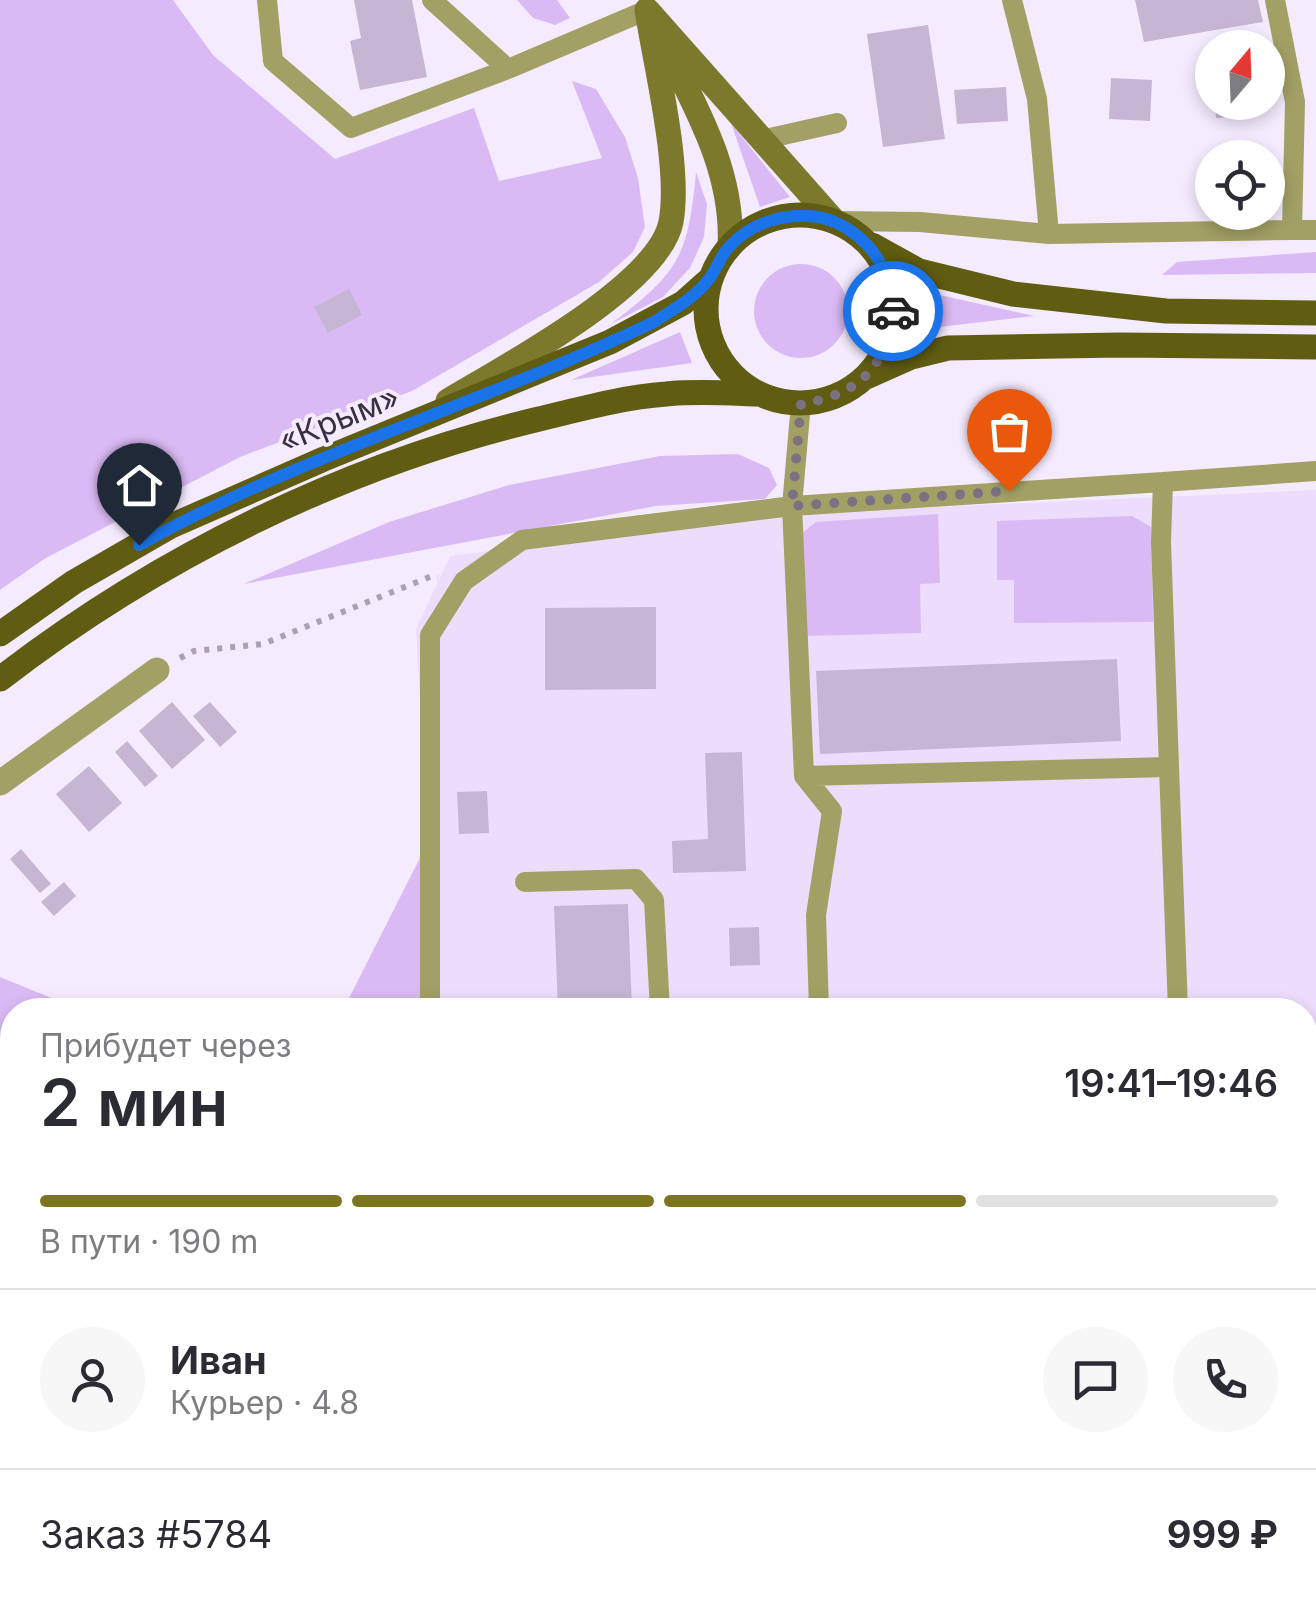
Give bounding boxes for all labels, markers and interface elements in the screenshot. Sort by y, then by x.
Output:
north arrow [1195,30,1285,120]
map controls [1195,30,1285,230]
button: locate [1195,140,1285,230]
courier [843,261,943,361]
icon: car [866,284,921,339]
street label: «Крым» [273,377,405,460]
pin [967,389,1052,492]
icon: bag [982,404,1037,459]
pin [97,443,182,546]
icon: home [112,458,167,513]
text: Прибудет через [40,1026,292,1065]
text: 19:41–19:46 [1064,1060,1278,1106]
text: 2 мин [40,1063,228,1142]
text: В пути · 190 m [40,1222,258,1261]
button: person [40,1327,145,1432]
button: chat [1043,1327,1148,1432]
button: phone [1173,1327,1278,1432]
text: Иван [170,1337,267,1383]
text: Курьер · 4.8 [170,1383,359,1422]
text: Заказ #5784 [40,1511,272,1557]
text: 999 ₽ [1167,1511,1278,1557]

